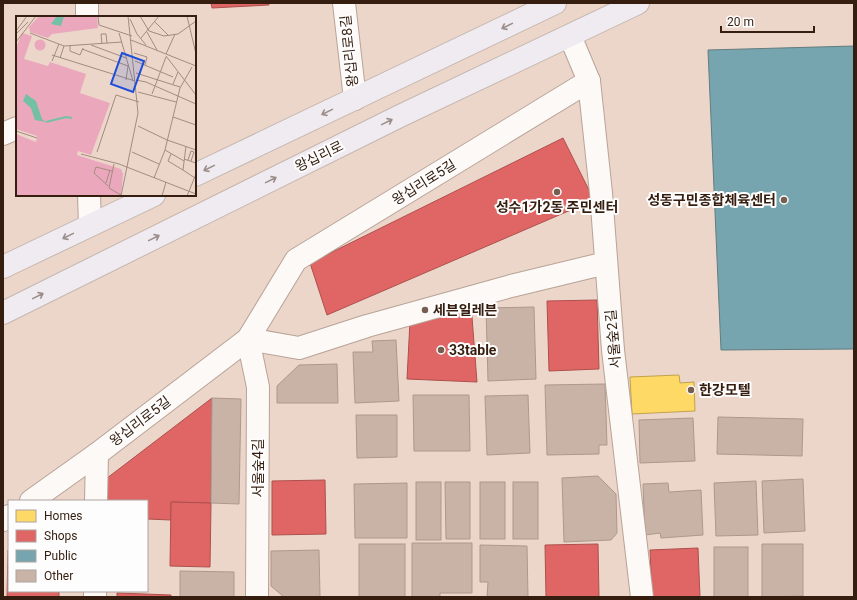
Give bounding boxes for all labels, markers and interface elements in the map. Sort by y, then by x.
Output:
scale bar [721,8,814,34]
street label: 왕십리로8길 [337,14,361,88]
text: 20 m [727,15,754,29]
inset map [16,16,196,196]
one-way arrow [502,23,514,30]
one-way arrow [321,109,333,116]
one-way arrow [381,118,393,125]
street label: 왕십리로 [292,137,346,174]
street label: 왕십리로5길 [389,156,459,208]
one-way arrow [204,165,216,172]
one-way arrow [265,176,277,183]
marker: 성수1가2동 주민센터 [552,187,562,197]
place label: 성동구민종합체육센터 [647,192,776,208]
marker: 성동구민종합체육센터 [779,195,789,205]
place label: 성수1가2동 주민센터 [496,199,618,215]
one-way arrow [62,233,74,240]
one-way arrow [148,234,160,241]
one-way arrow [32,291,44,299]
place label: 세븐일레븐 [433,302,498,318]
marker: 세븐일레븐 [420,305,430,315]
street label: 서울숲2길 [602,309,624,369]
place label: 33table [449,342,497,358]
marker: 33table [436,345,446,355]
place label: 한강모텔 [699,382,751,398]
marker: 한강모텔 [686,385,696,395]
street label: 왕십리로5길 [106,393,174,449]
street label: 서울숲4길 [250,438,266,498]
legend [8,500,148,592]
text: Homes [44,509,82,523]
text: Shops [44,529,78,543]
text: Public [44,549,77,563]
text: Other [44,569,73,583]

